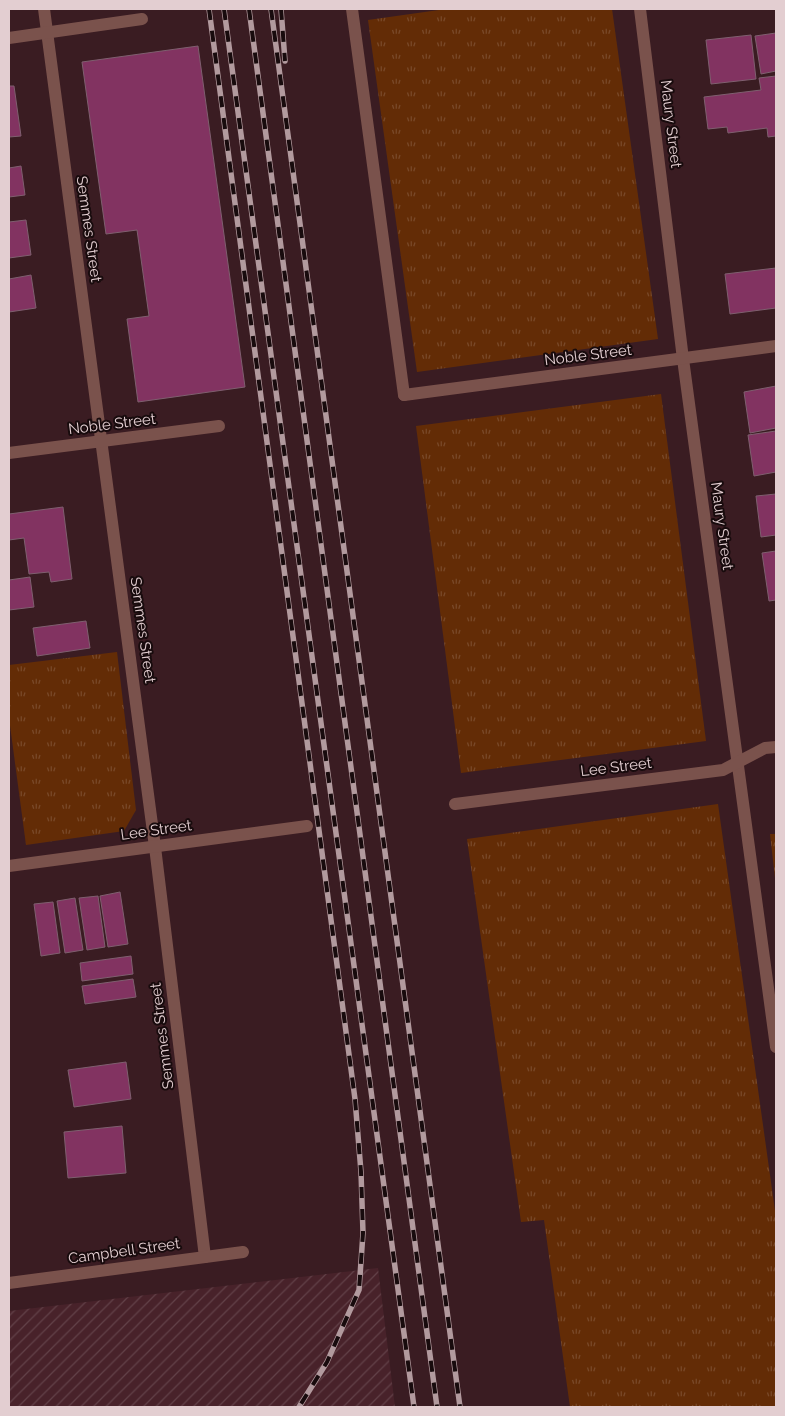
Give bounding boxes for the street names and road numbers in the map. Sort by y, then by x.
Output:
street label: Maury Street [657,79,685,169]
street label: Semmes Street [73,175,105,283]
street label: Noble Street [543,341,633,369]
street label: Noble Street [67,410,157,438]
street label: Maury Street [707,481,737,571]
street label: Semmes Street [127,576,159,684]
street label: Lee Street [579,754,653,780]
street label: Lee Street [119,816,193,844]
street label: Semmes Street [147,982,177,1090]
street label: Campbell Street [67,1234,181,1268]

